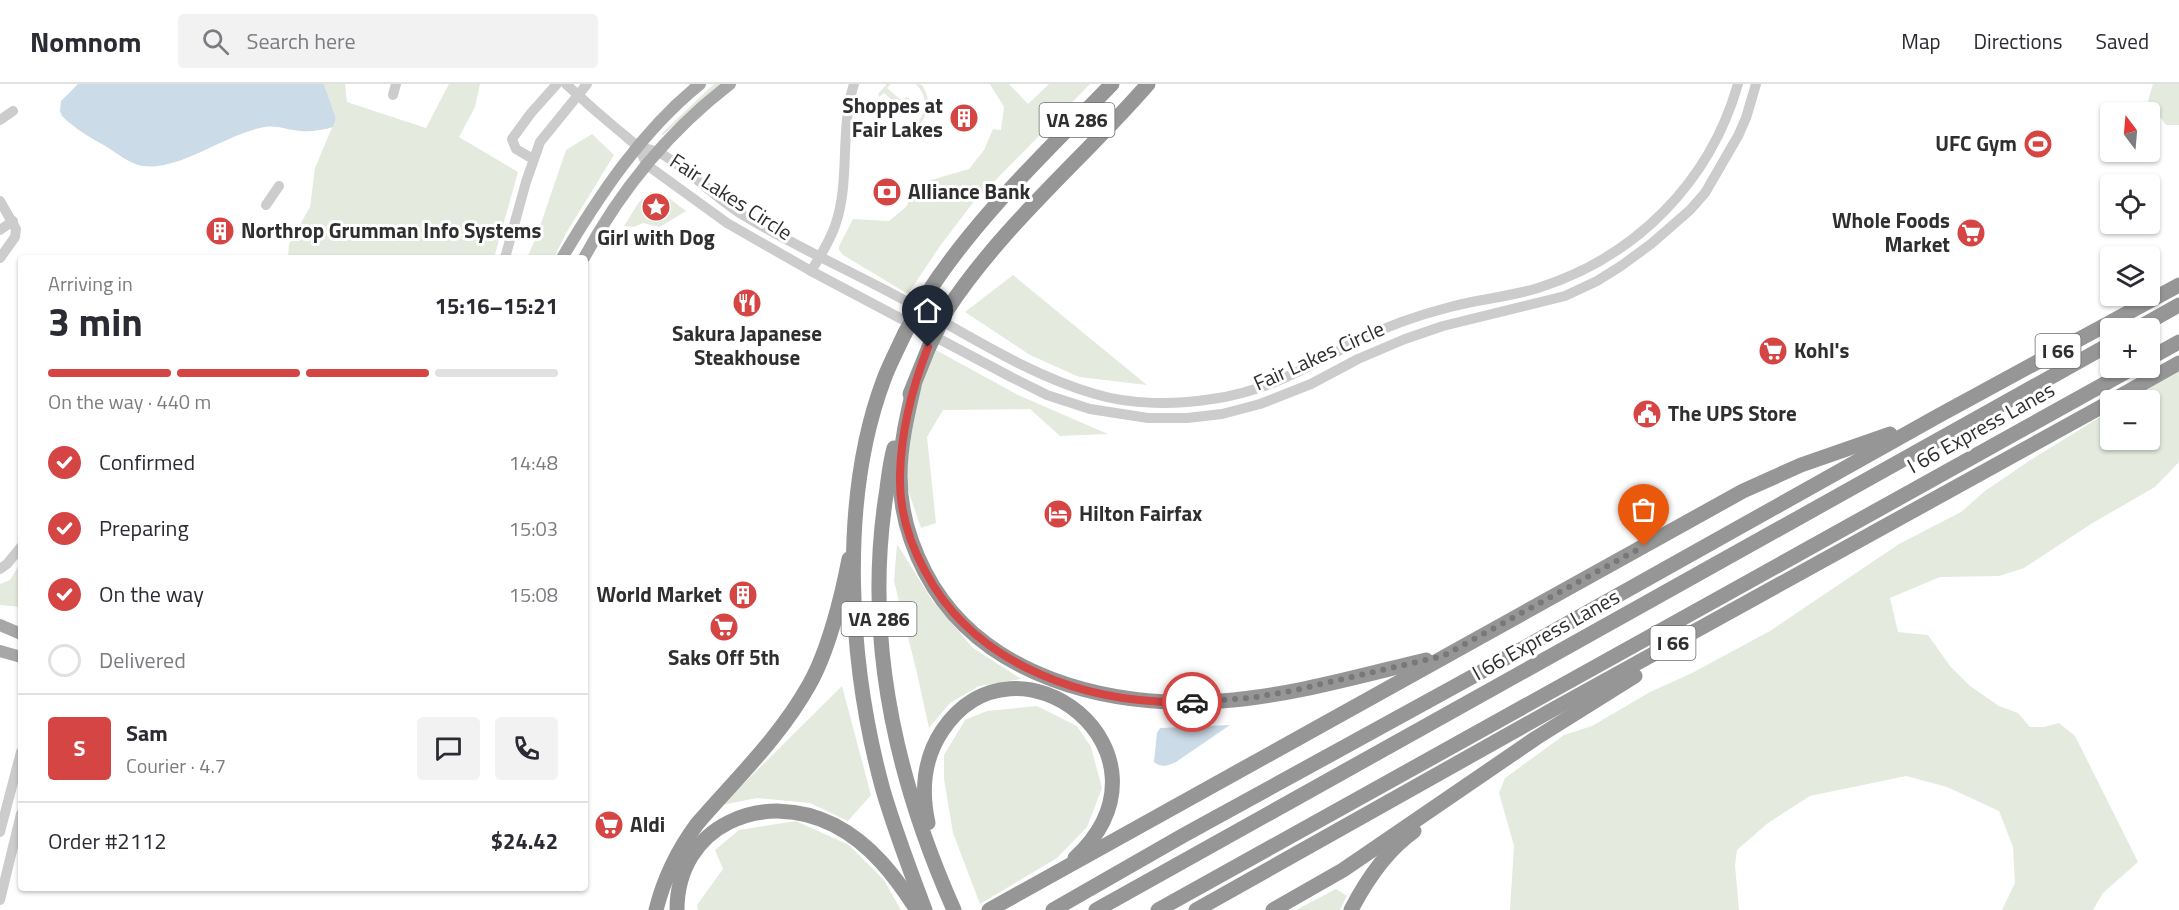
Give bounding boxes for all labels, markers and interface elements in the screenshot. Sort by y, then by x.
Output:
search box [178,14,598,68]
text: Nomnom [30,20,142,63]
text: Search here [247,24,356,58]
icon: search [199,25,232,58]
text: Map [1901,25,1941,57]
text: Directions [1974,25,2063,57]
text: Saved [2096,25,2149,57]
place label: Shoppes at Fair Lakes [842,89,943,145]
building icon: Shoppes at Fair Lakes [948,102,980,134]
north arrow [2100,102,2160,162]
map controls [2100,102,2160,450]
road number: VA 286 [1040,103,1114,137]
place label: UFC Gym [1935,127,2017,159]
sports icon: UFC Gym [2022,128,2054,160]
street label: Fair Lakes Circle [664,145,799,248]
button: locate [2100,174,2160,234]
place label: Alliance Bank [908,175,1030,207]
bank icon: Alliance Bank [871,176,903,208]
place icon: Girl with Dog [640,191,672,223]
place label: Whole Foods Market [1832,204,1950,260]
place label: Northrop Grumman Info Systems [241,214,541,246]
building icon: Northrop Grumman Info Systems [204,215,236,247]
supermarket icon: Whole Foods Market [1955,217,1987,249]
place label: Girl with Dog [597,221,715,253]
button: layers [2100,246,2160,306]
text: Arriving in [48,268,133,299]
pin [902,285,953,347]
restaurant icon: Sakura Japanese Steakhouse [731,287,763,319]
text: 15:16–15:21 [435,289,558,323]
text: 3 min [48,292,143,351]
icon: home [911,294,944,327]
street label: Fair Lakes Circle [1248,312,1389,398]
place label: Sakura Japanese Steakhouse [672,317,822,373]
button: + [2100,318,2160,378]
place label: Kohl's [1794,334,1850,366]
road number: I 66 [2036,334,2080,368]
supermarket icon: Kohl's [1757,335,1789,367]
street label: I 66 Express Lanes [1901,373,2060,481]
text: On the way · 440 m [48,386,211,417]
button: − [2100,390,2160,450]
place label: The UPS Store [1668,397,1797,429]
public building icon: The UPS Store [1631,398,1663,430]
text: Confirmed [99,445,195,479]
icon: check [48,446,81,479]
text: 14:48 [509,447,558,478]
pin [1618,484,1669,546]
icon: bag [1627,493,1660,526]
place label: Hilton Fairfax [1079,497,1202,529]
hotel icon: Hilton Fairfax [1042,498,1074,530]
text: Preparing [99,511,189,545]
icon: check [48,512,81,545]
text: 15:03 [509,513,558,544]
text: On the way [99,577,204,611]
icon: check [48,578,81,611]
place label: World Market [597,578,722,610]
text: 15:08 [509,579,558,610]
building icon: World Market [727,579,759,611]
street label: I 66 Express Lanes [1466,580,1625,688]
road number: VA 286 [842,602,916,636]
supermarket icon: Saks Off 5th [708,611,740,643]
road number: I 66 [1650,626,1696,660]
place label: Saks Off 5th [668,641,780,673]
text: Delivered [99,643,186,677]
courier [1162,672,1222,732]
icon: car [1176,686,1209,719]
text: Sam [126,716,168,750]
button: chat [417,717,480,780]
button: phone [495,717,558,780]
text: S [74,731,85,765]
text: Courier · 4.7 [126,750,226,781]
place label: Aldi [630,808,665,840]
supermarket icon: Aldi [593,809,625,841]
text: Order #2112 [48,824,167,858]
text: $24.42 [491,824,558,858]

